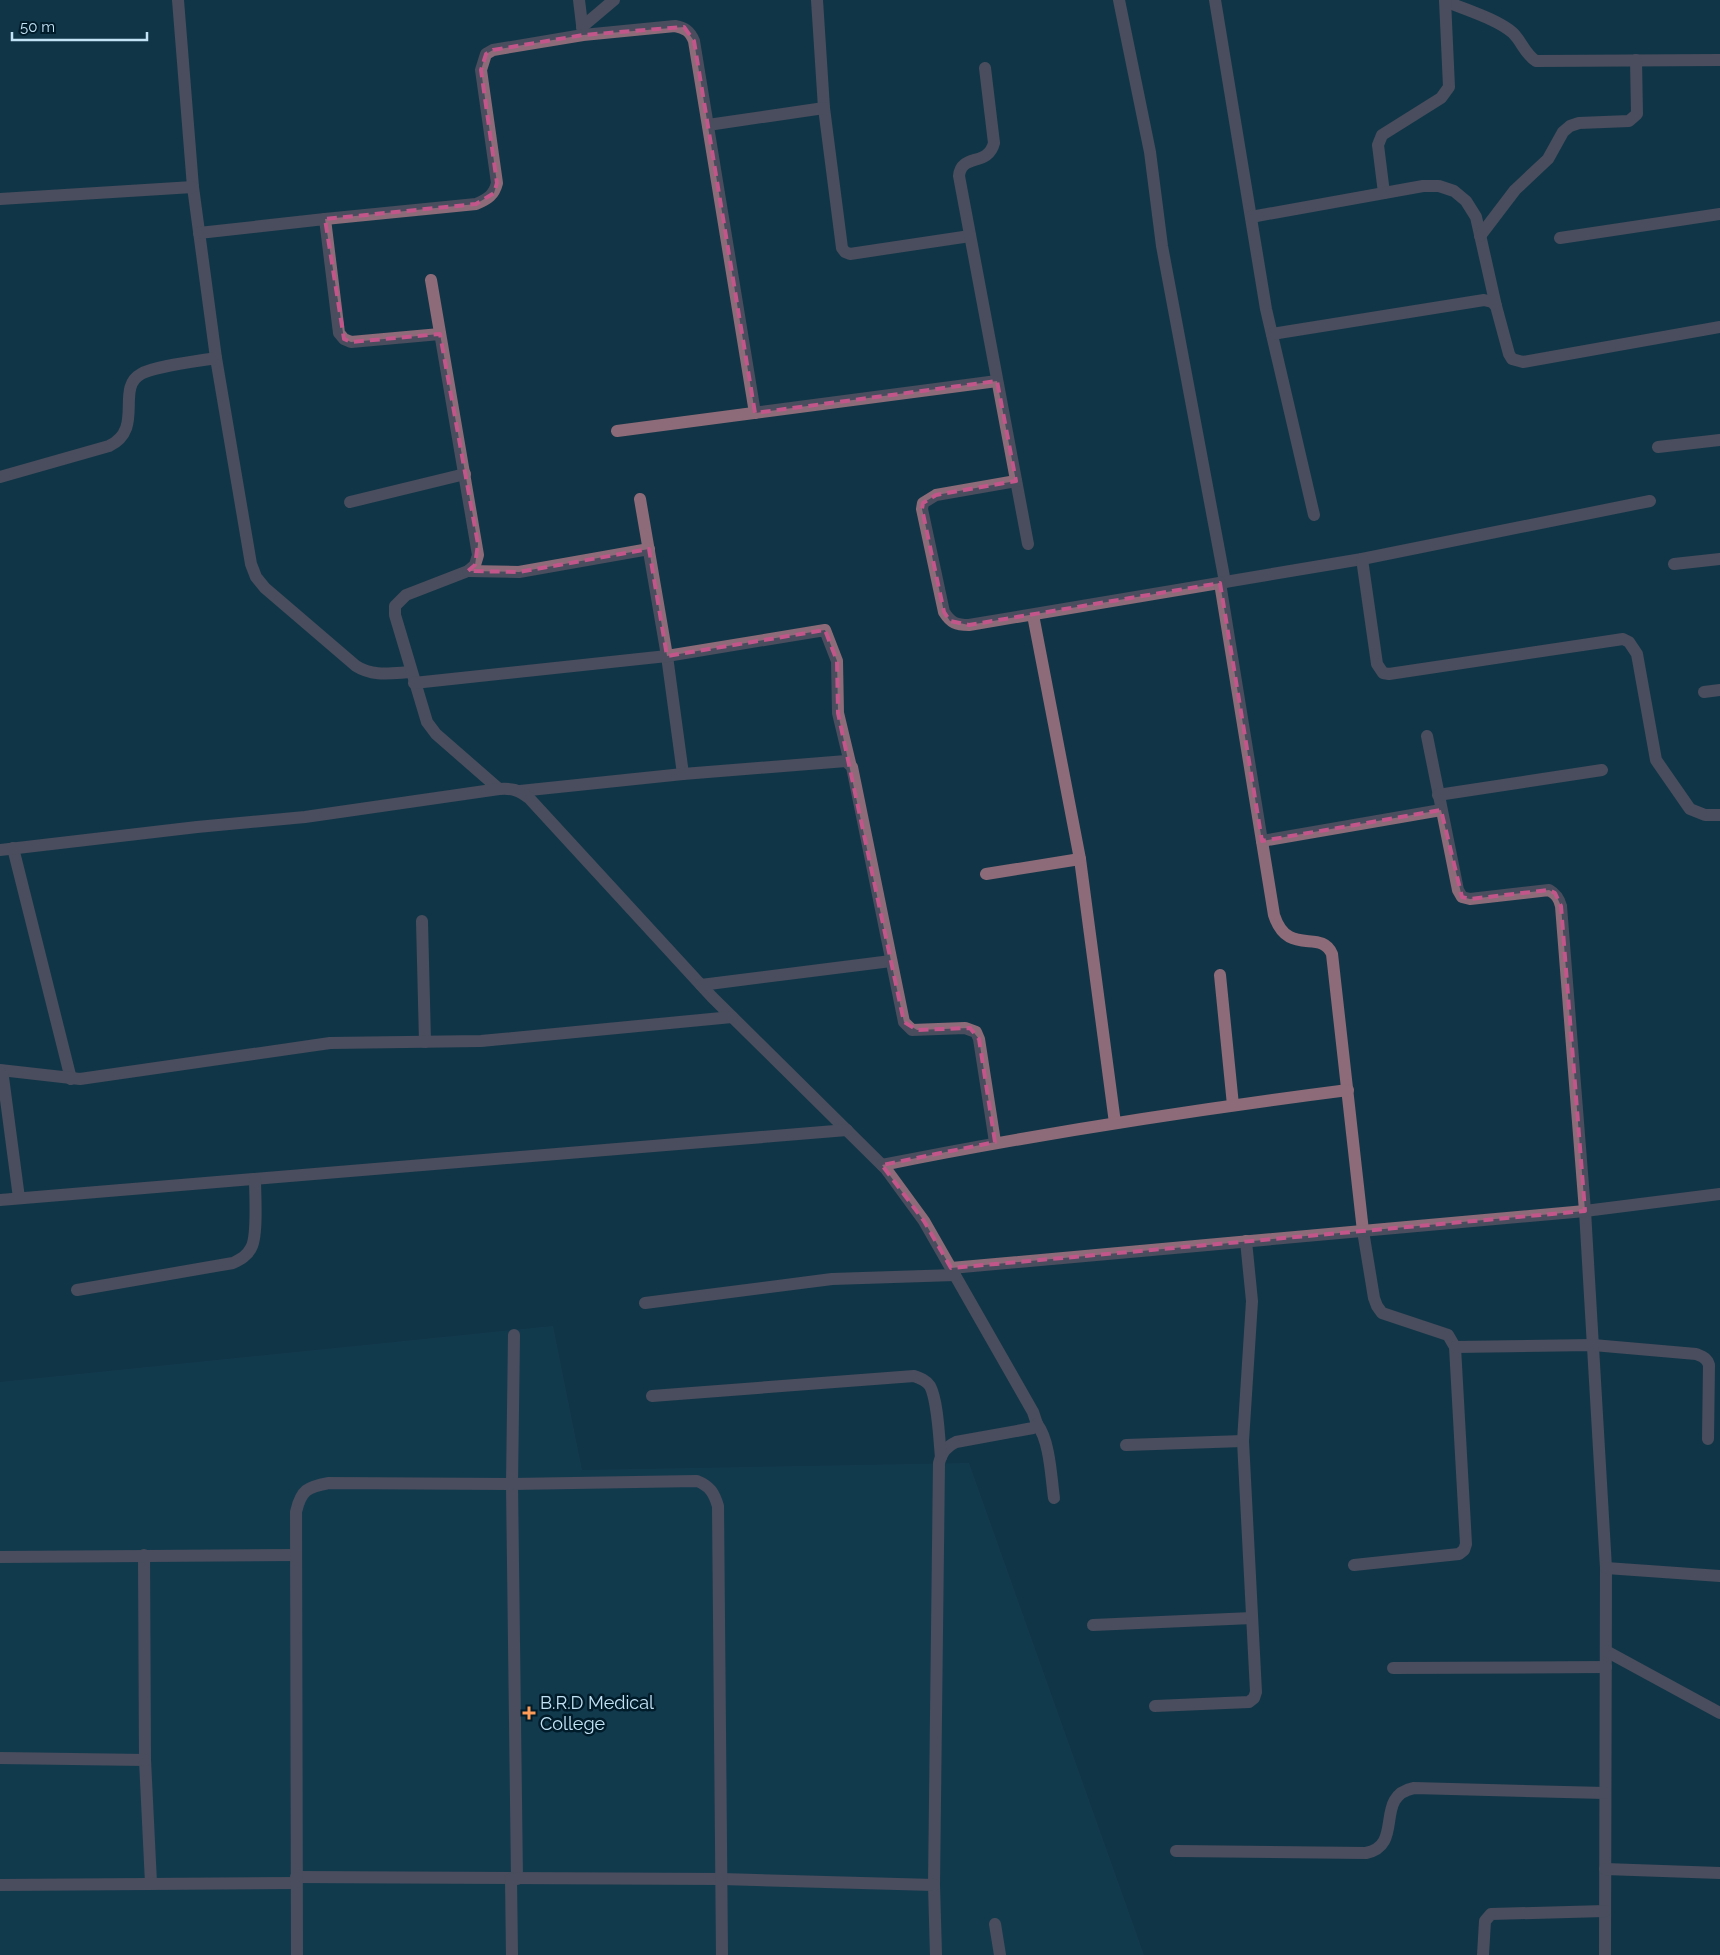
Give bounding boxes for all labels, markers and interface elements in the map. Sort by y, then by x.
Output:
scale bar [12,10,148,42]
text: 50 m [20,18,55,36]
place label: B.R.D Medical College [540,1692,654,1734]
marker: B.R.D Medical College [522,1706,536,1720]

